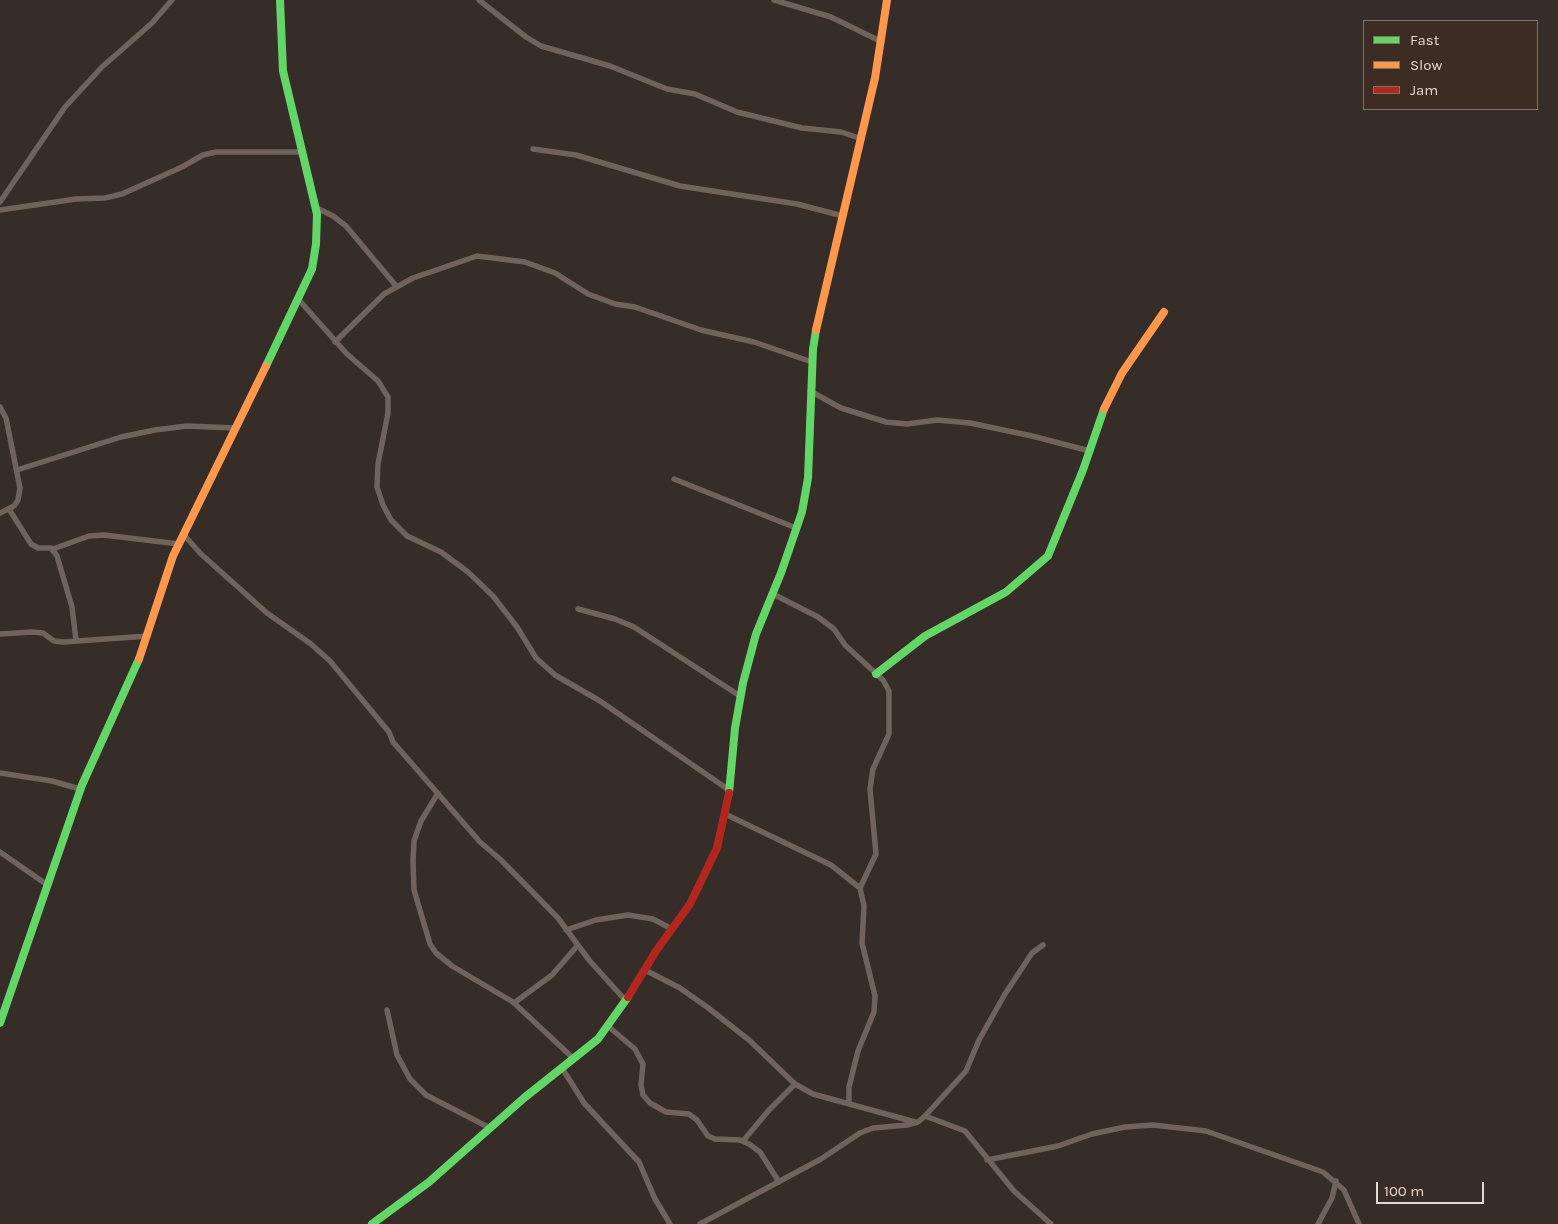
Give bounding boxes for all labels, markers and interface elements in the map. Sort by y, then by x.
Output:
legend [1363,20,1538,110]
text: Fast [1410,31,1439,49]
text: Slow [1410,56,1442,74]
text: Jam [1410,81,1438,99]
scale bar [1378,1172,1486,1204]
text: 100 m [1384,1182,1424,1200]

